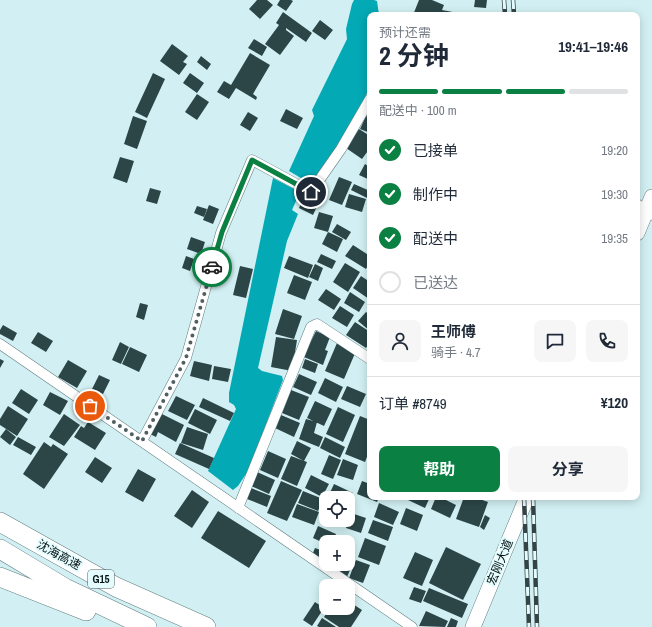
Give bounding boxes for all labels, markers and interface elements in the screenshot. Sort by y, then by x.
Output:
text: 预计还需 [379,24,431,41]
text: 19:41–19:46 [558,36,628,57]
text: 2 分钟 [379,38,449,73]
text: 配送中 · 100 m [379,102,457,119]
icon: check [379,139,401,161]
text: 已接单 [413,140,458,161]
text: 19:20 [601,142,628,159]
pin [294,175,328,209]
icon: home [300,181,322,203]
icon: check [379,183,401,205]
text: 制作中 [413,184,458,205]
text: 19:30 [601,186,628,203]
icon: check [379,227,401,249]
text: 配送中 [413,228,458,249]
text: 19:35 [601,230,628,247]
courier [192,247,232,287]
icon: car [201,256,223,278]
text: 已送达 [413,272,458,293]
button: person [379,320,421,362]
button: chat [534,320,576,362]
button: phone [586,320,628,362]
text: 王师傅 [431,321,476,342]
text: 骑手 · 4.7 [431,344,481,361]
pin [73,389,107,423]
text: ¥120 [601,392,628,413]
text: 订单 #8749 [379,393,447,414]
icon: bag [79,395,101,417]
button: 帮助 [379,446,500,492]
button: 分享 [508,446,628,492]
map controls [319,491,355,615]
button: locate [319,491,355,527]
button: + [319,535,355,571]
street label: 沈海高速 [34,536,84,574]
street label: 宏刚大道 [483,537,517,587]
road number: G15 [88,570,114,588]
button: − [319,579,355,615]

